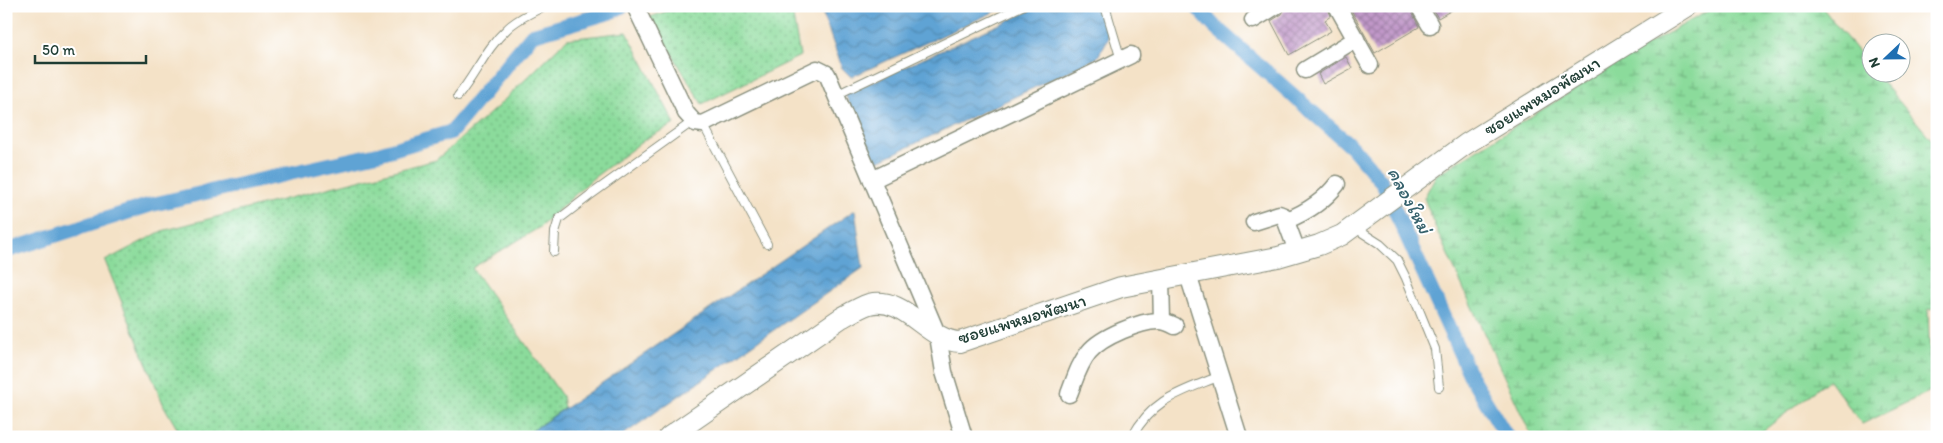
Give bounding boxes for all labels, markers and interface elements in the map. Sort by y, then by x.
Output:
scale bar [35,32,146,64]
north arrow [1860,32,1910,82]
text: 50 m [42,41,75,59]
street label: ซอยแพหมอพัฒนา [1480,51,1604,141]
text: N [1865,55,1884,70]
water label: คลองใหม่ [1383,163,1437,239]
street label: ซอยแพหมอพัฒนา [955,289,1089,349]

